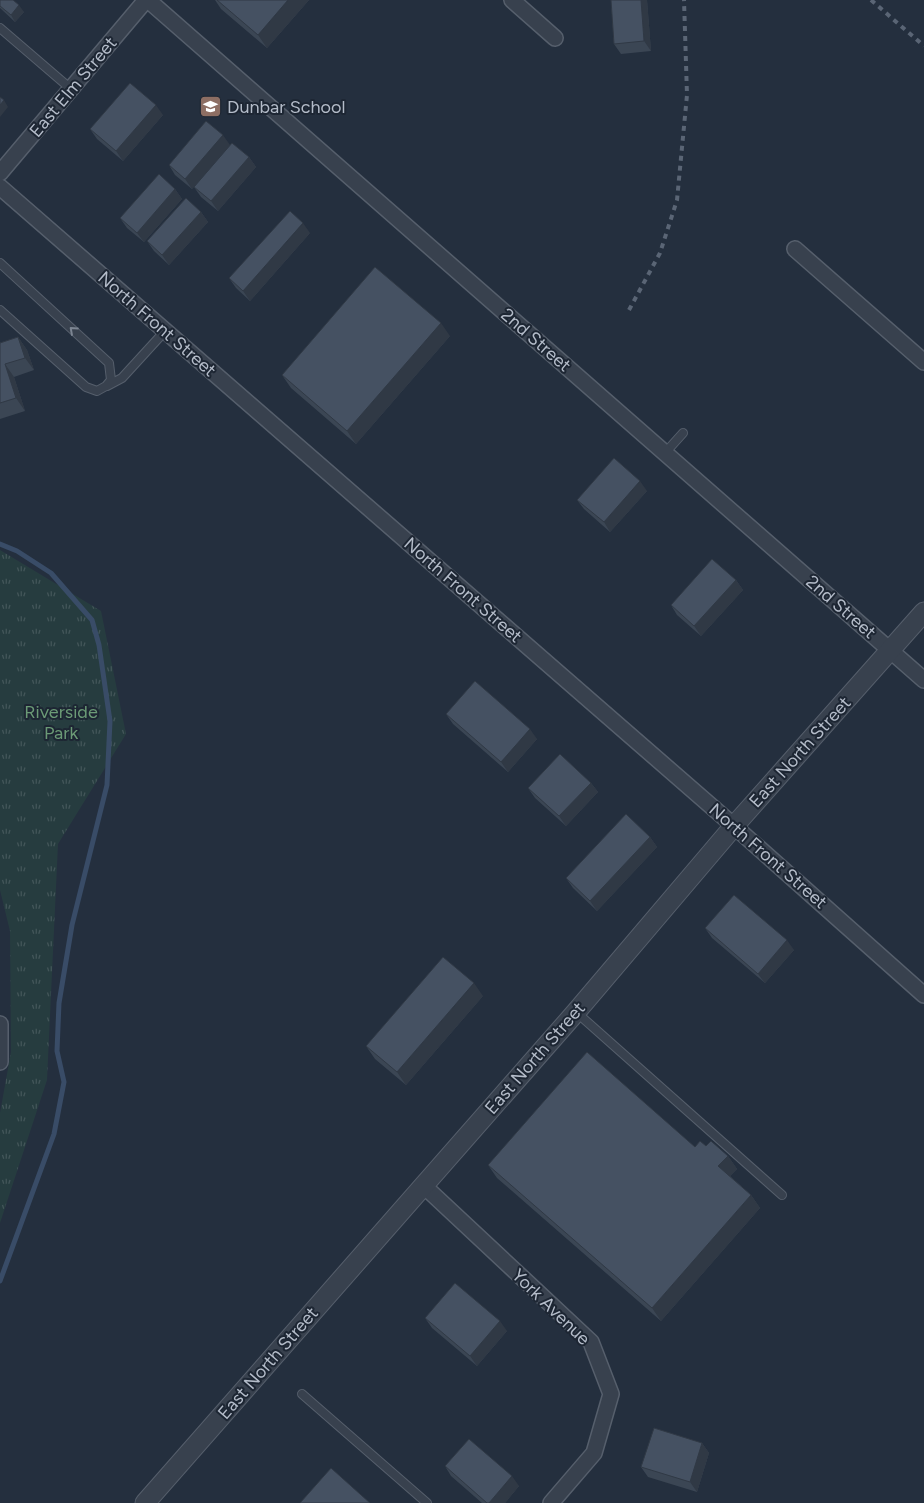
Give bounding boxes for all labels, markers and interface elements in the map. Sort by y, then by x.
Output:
street label: East Elm Street [25,32,121,142]
school or university icon: Dunbar School [199,95,223,119]
place label: Dunbar School [227,96,345,118]
street label: North Front Street [93,267,221,381]
street label: 2nd Street [497,304,576,376]
one-way arrow [70,327,79,336]
street label: North Front Street [399,533,527,647]
street label: 2nd Street [802,571,881,643]
street label: East North Street [744,692,856,812]
park label: Riverside Park [24,701,98,744]
street label: North Front Street [704,799,832,913]
street label: East North Street [480,997,590,1119]
street label: York Avenue [507,1264,595,1350]
street label: East North Street [213,1302,323,1424]

